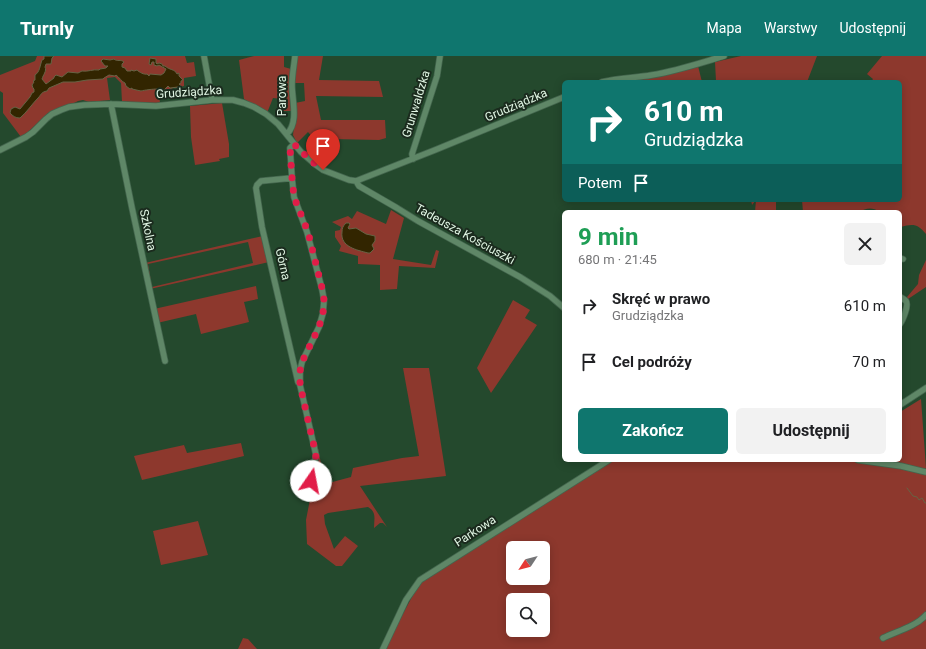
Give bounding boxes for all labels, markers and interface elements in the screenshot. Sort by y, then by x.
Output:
text: Turnly [20,17,74,40]
text: Mapa [707,20,742,36]
text: Warstwy [764,20,817,36]
text: Udostępnij [839,20,906,36]
street label: Grunwaldzka [399,69,433,139]
street label: Parowa [275,76,289,116]
street label: Grudziądzka [155,83,223,101]
street label: Grudziądzka [483,86,549,124]
text: 610 m [644,95,723,128]
icon: right [578,96,630,148]
pin [306,129,340,170]
text: Grudziądzka [644,129,744,150]
icon: arrive [312,135,334,157]
icon: arrive [630,172,652,194]
text: Potem [578,174,622,192]
street label: Tadeusza Kościuszki [413,201,517,267]
street label: Szkolna [137,208,159,252]
text: 9 min [578,223,638,251]
button: close [844,223,886,265]
street label: Górna [273,247,293,281]
text: 680 m · 21:45 [578,252,657,267]
text: Skręć w prawo [612,290,710,308]
icon: right [578,295,600,317]
text: 610 m [844,297,886,315]
text: Grudziądzka [612,308,684,323]
icon: arrive [578,351,600,373]
text: Cel podróży [612,353,692,371]
text: 70 m [852,353,886,371]
button: Zakończ [578,408,728,454]
button: Udostępnij [736,408,886,454]
position arrow [290,460,332,502]
street label: Parkowa [452,512,498,550]
north arrow [506,541,550,585]
map controls [506,541,550,637]
button: search [506,593,550,637]

